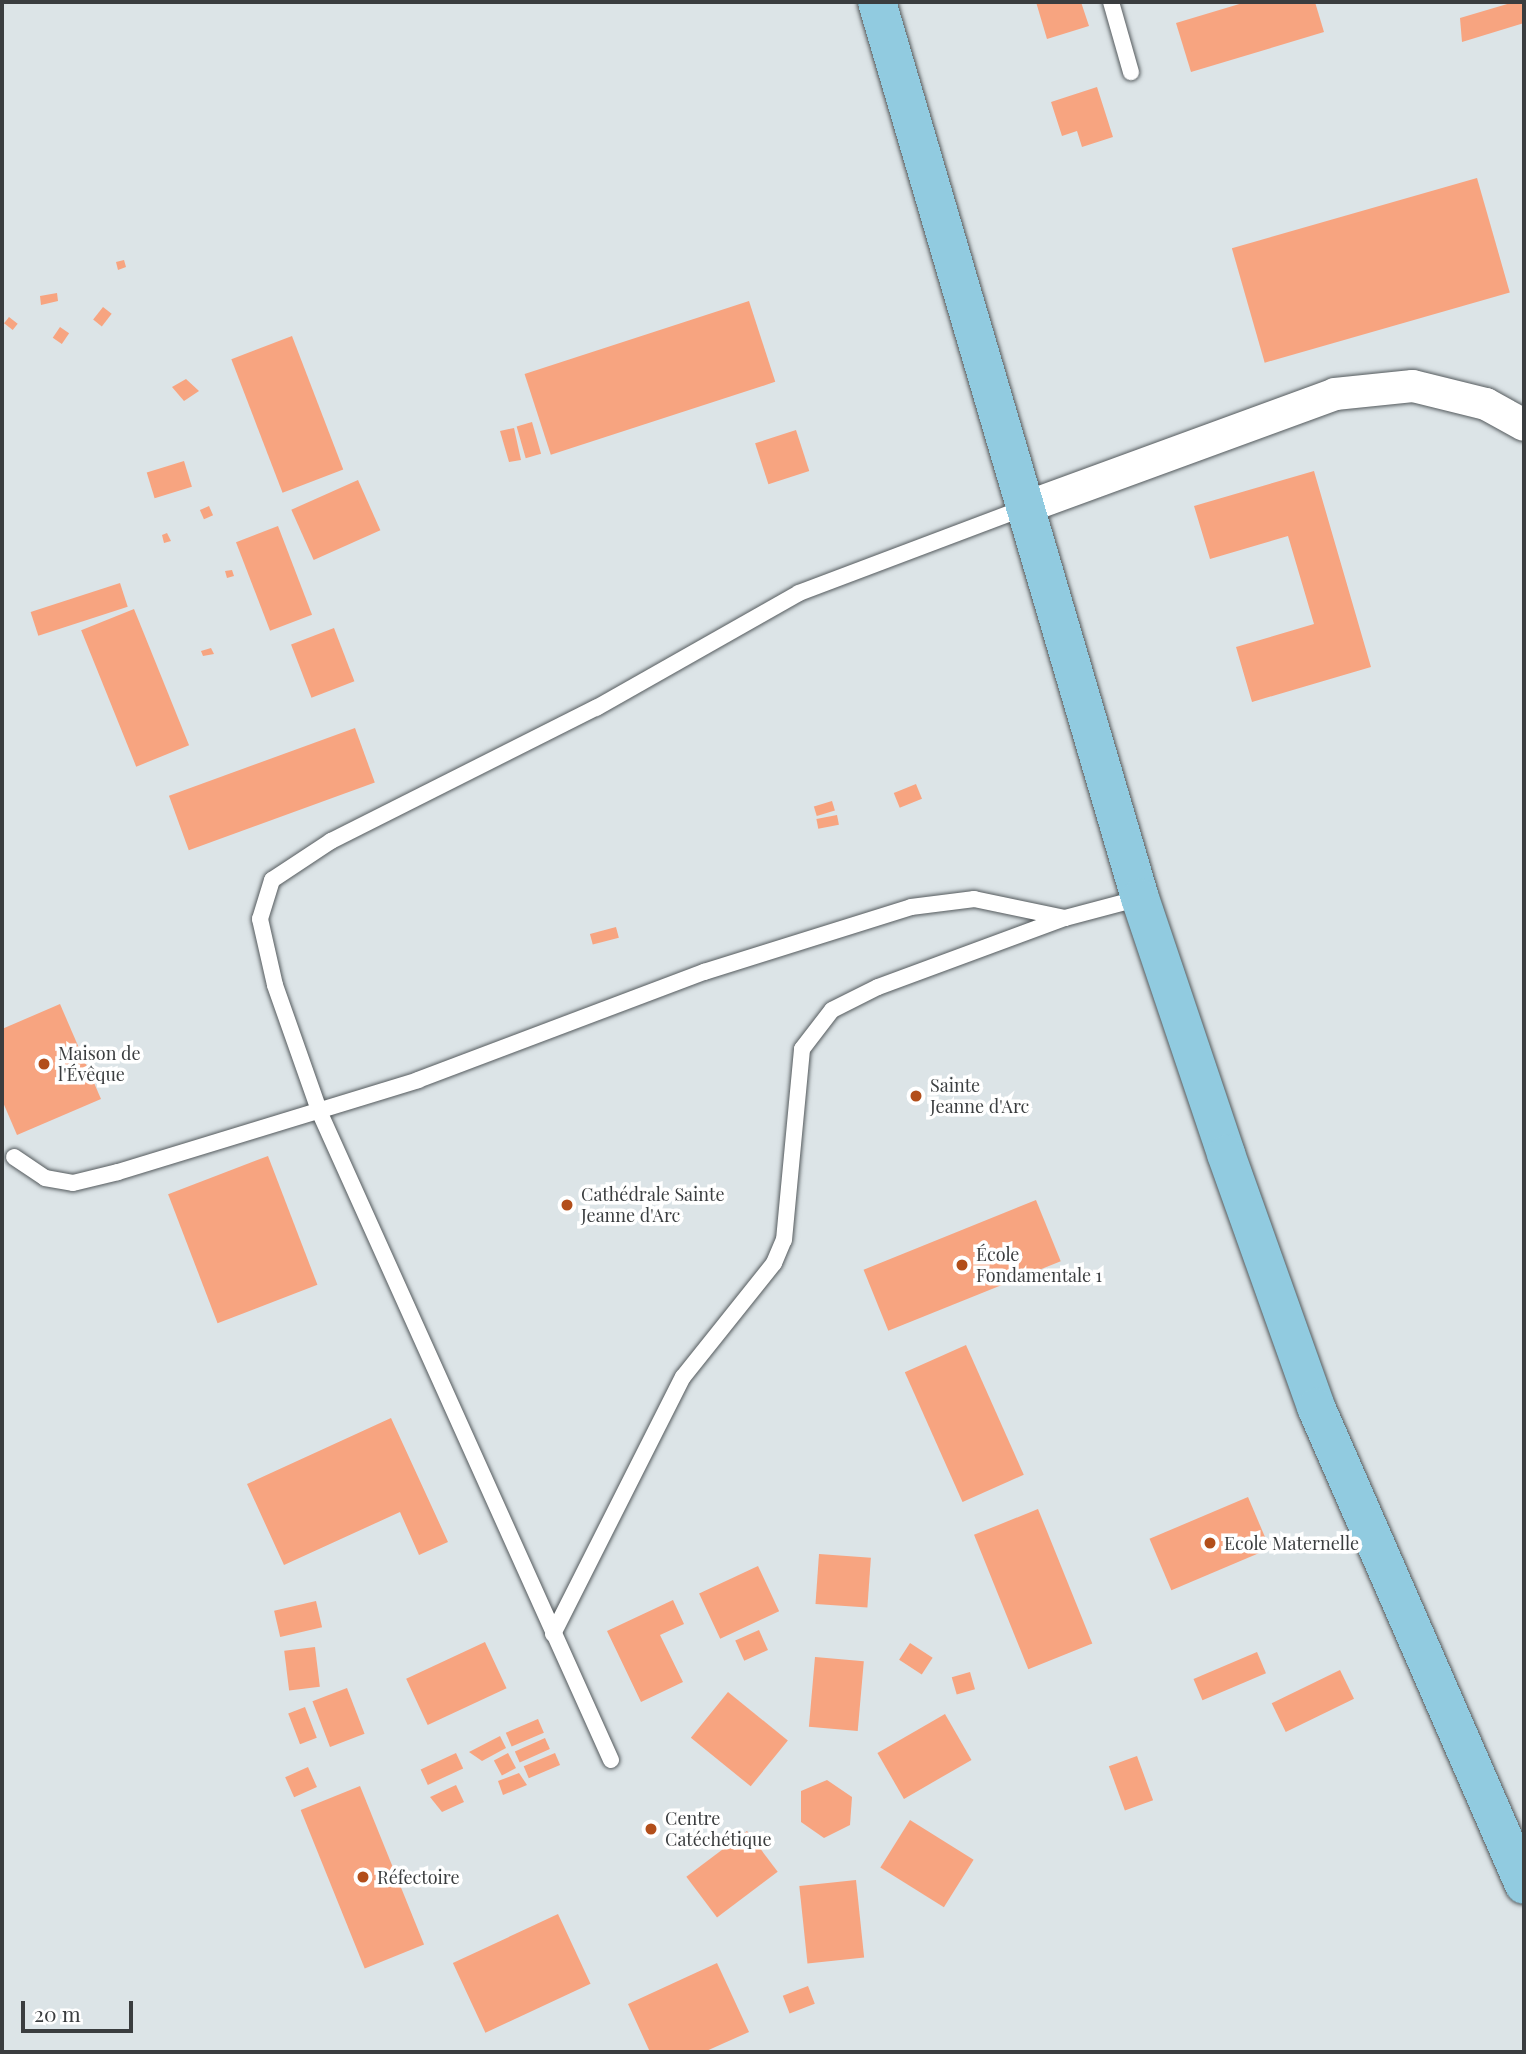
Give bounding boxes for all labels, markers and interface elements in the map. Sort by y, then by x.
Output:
place label: Maison de l'Évêque [58,1043,141,1086]
marker: Maison de l'Évêque [36,1056,52,1072]
place label: Sainte Jeanne d'Arc [930,1075,1029,1118]
marker: Sainte Jeanne d'Arc [908,1088,924,1104]
place label: Cathédrale Sainte Jeanne d'Arc [581,1184,725,1226]
marker: Cathédrale Sainte Jeanne d'Arc [559,1197,575,1213]
place label: École Fondamentale 1 [976,1244,1102,1286]
marker: École Fondamentale 1 [954,1257,970,1273]
place label: Ecole Maternelle [1224,1532,1359,1554]
marker: Ecole Maternelle [1202,1535,1218,1551]
place label: Centre Catéchétique [665,1808,772,1850]
marker: Centre Catéchétique [643,1821,659,1837]
place label: Réfectoire [377,1866,460,1888]
marker: Réfectoire [355,1869,371,1885]
scale bar [24,1988,136,2032]
text: 20 m [34,1999,81,2027]

